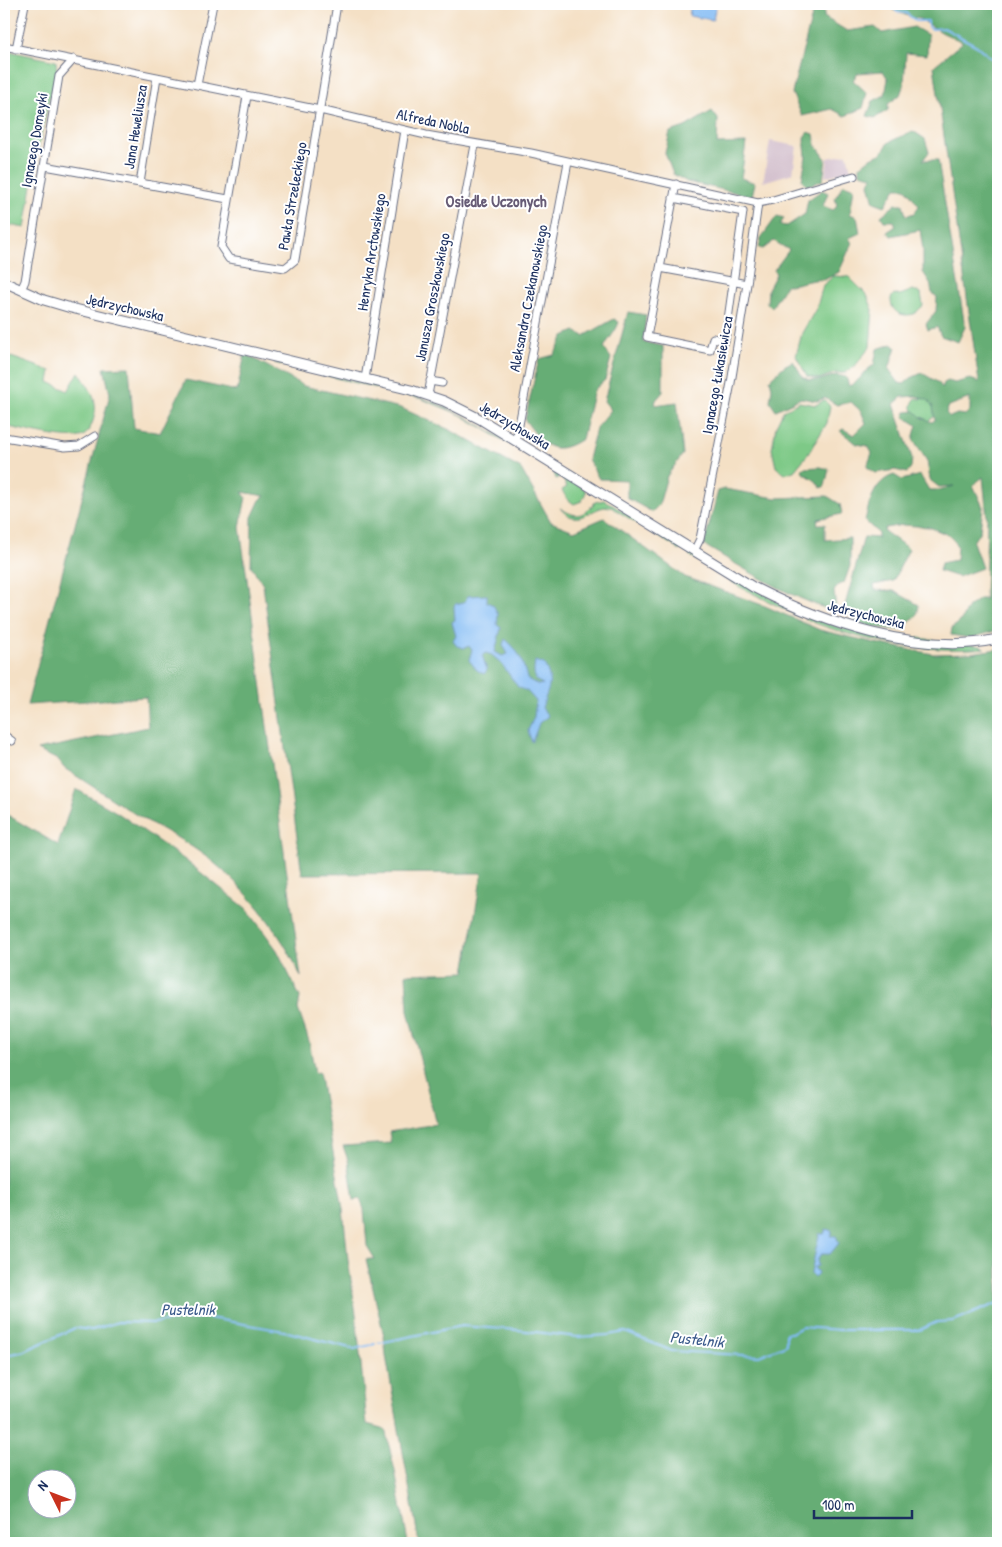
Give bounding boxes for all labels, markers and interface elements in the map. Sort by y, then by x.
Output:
street label: Jana Heweliusza [118,83,152,171]
street label: Ignacego Domeyki [15,91,53,189]
street label: Alfreda Nobla [395,103,471,139]
street label: Pawła Strzeleckiego [272,140,312,252]
district label: Osiedle Uczonych [446,190,547,213]
street label: Henryka Arctowskiego [351,192,391,312]
street label: Aleksandra Czekanowskiego [503,223,553,373]
street label: Janusza Groszkowskiego [409,231,455,363]
street label: Jędrzychowska [84,288,166,326]
street label: Ignacego Łukasiewicza [696,314,738,436]
street label: Jędrzychowska [476,396,554,454]
street label: Jędrzychowska [825,594,907,634]
water label: Pustelnik [161,1298,216,1320]
water label: Pustelnik [669,1325,726,1353]
north arrow [28,1470,78,1520]
text: N [32,1475,52,1494]
scale bar [814,1487,912,1519]
text: 100 m [822,1494,855,1515]

